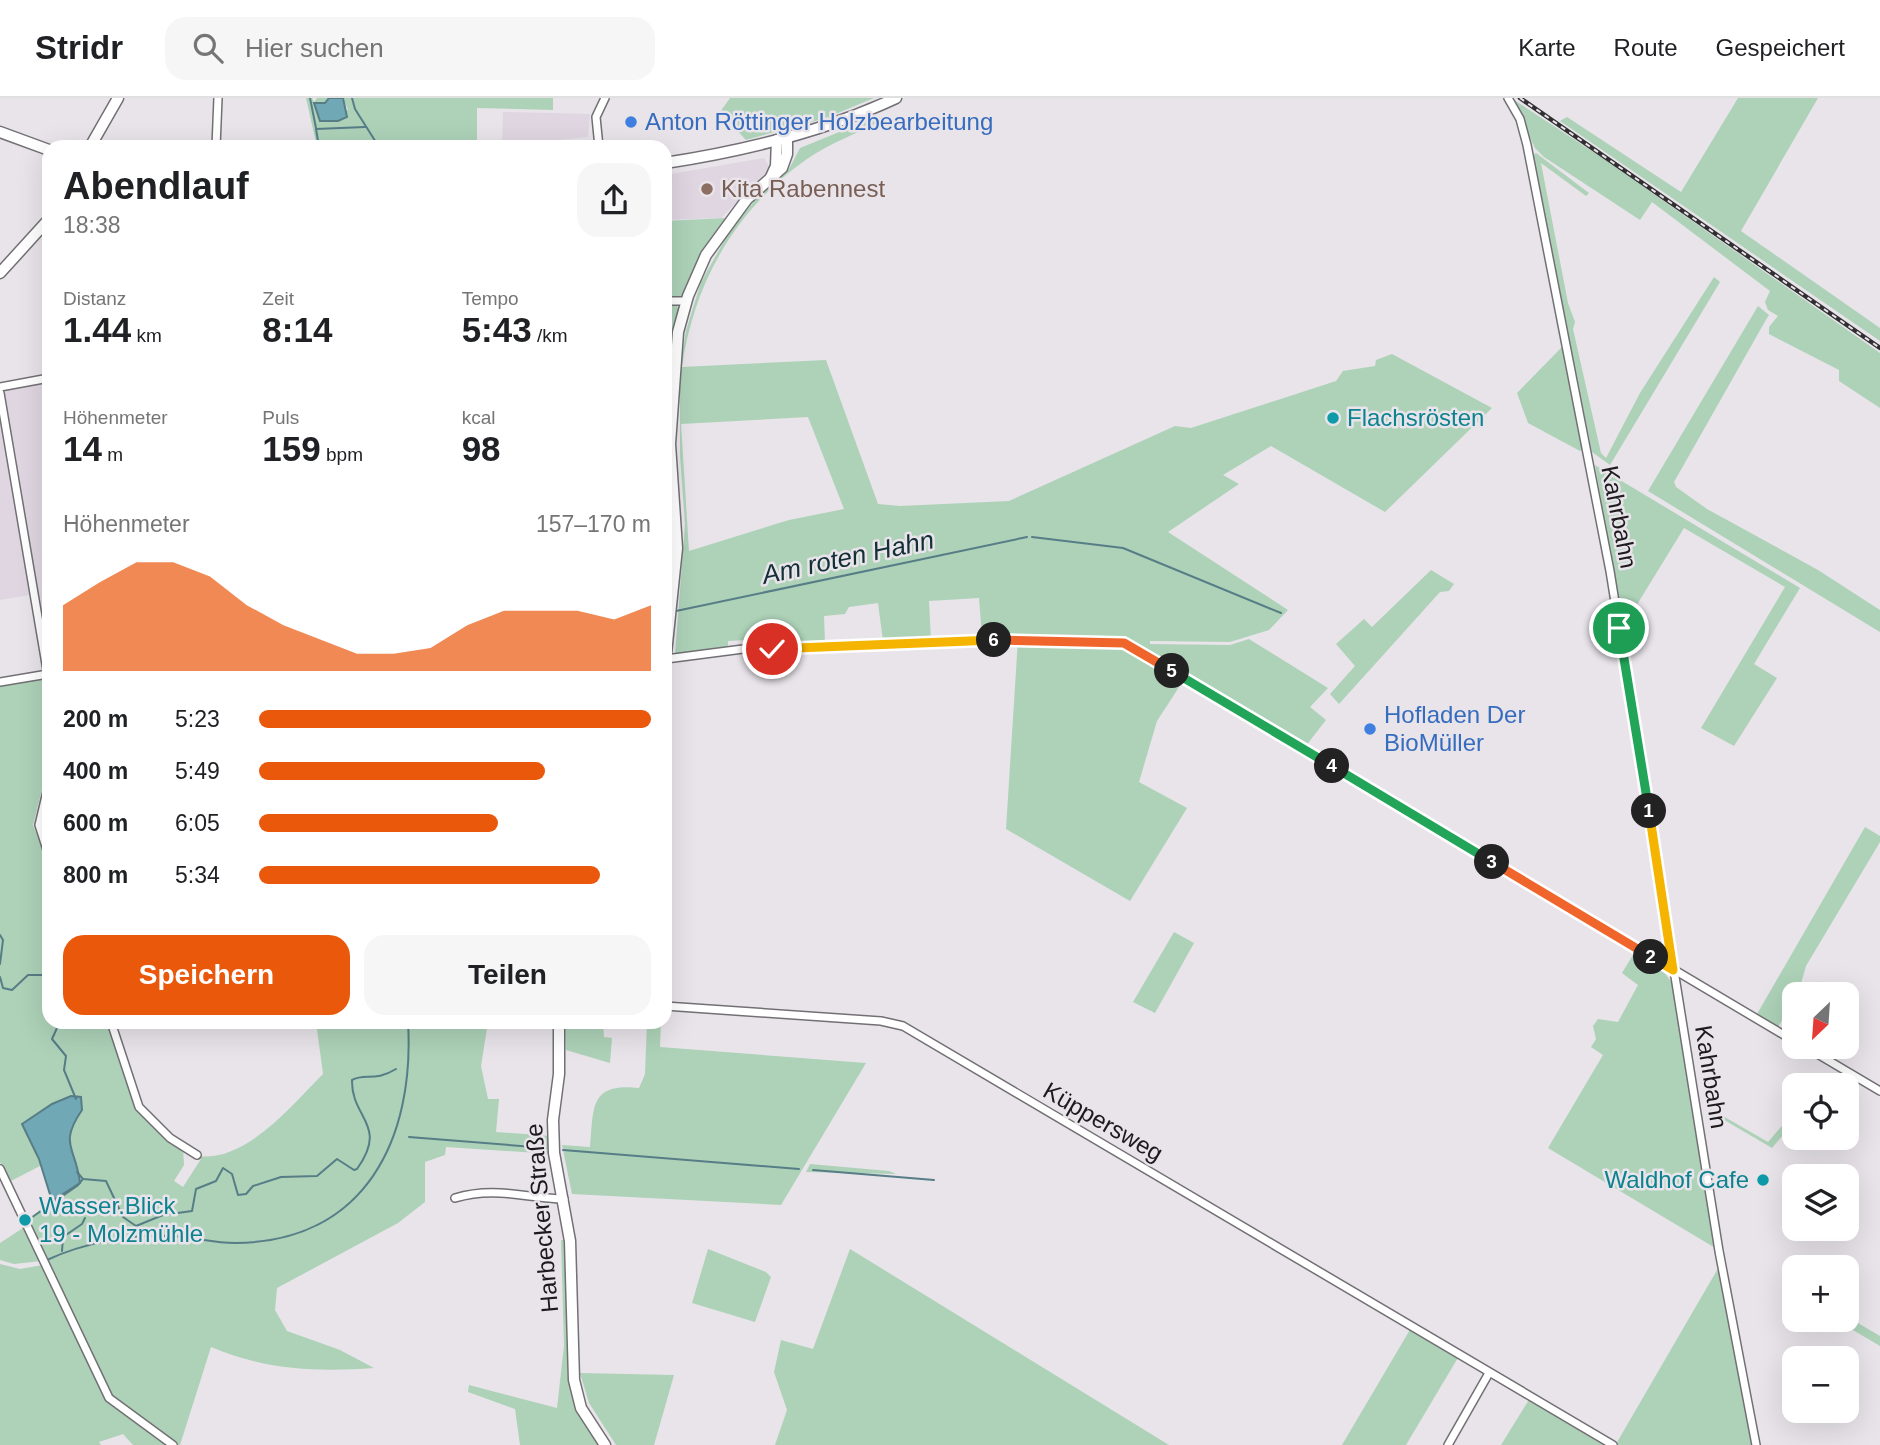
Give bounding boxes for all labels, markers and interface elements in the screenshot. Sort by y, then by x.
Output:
search box [165,17,655,80]
text: Stridr [35,29,123,66]
icon: search [189,29,227,67]
text: Hier suchen [245,33,384,63]
text: Karte [1518,34,1576,61]
text: Route [1614,34,1678,61]
text: Gespeichert [1716,34,1845,61]
place label: Anton Röttinger Holzbearbeitung [645,108,993,135]
marker: Anton Röttinger Holzbearbeitung [623,114,639,130]
button: share [577,163,651,237]
text: Abendlauf [63,165,249,207]
place label: Kita Rabennest [721,175,885,202]
marker: Kita Rabennest [699,181,715,197]
text: 18:38 [63,212,121,238]
text: Distanz [63,288,126,309]
text: Zeit [262,288,294,309]
text: Tempo [462,288,519,309]
text: 1.44 [63,310,131,349]
text: 8:14 [262,310,332,349]
text: 5:43 [462,310,532,349]
text: km [131,325,162,346]
text: /km [532,325,568,346]
place label: Flachsrösten [1347,404,1484,431]
text: Höhenmeter [63,407,168,428]
text: Puls [262,407,299,428]
text: kcal [462,407,495,428]
marker: Flachsrösten [1325,410,1341,426]
text: 14 [63,429,102,468]
text: 159 [262,429,321,468]
text: 98 [462,429,501,468]
text: m [102,444,123,465]
text: bpm [321,444,363,465]
street label: Kahrbahn [1596,463,1643,571]
text: Höhenmeter [63,511,190,537]
text: 157–170 m [536,511,651,537]
water label: Am roten Hahn [757,524,937,590]
pin [1589,598,1649,658]
icon: arrive [1600,609,1638,647]
pin [742,619,802,679]
pin: 6 [976,622,1012,658]
text: 6 [988,629,999,650]
icon: check [753,630,791,668]
pin: 5 [1154,654,1190,688]
text: 5 [1166,660,1177,681]
place label: Hofladen Der BioMüller [1384,701,1525,756]
text: 200 m [63,706,128,732]
text: 5:23 [175,706,220,732]
marker: Hofladen Der BioMüller [1362,721,1378,737]
pin: 4 [1314,748,1350,784]
text: 4 [1326,755,1337,776]
text: 400 m [63,758,128,784]
text: 5:49 [175,758,220,784]
pin: 1 [1632,794,1666,828]
text: 1 [1643,800,1654,821]
text: 600 m [63,810,128,836]
text: 6:05 [175,810,220,836]
pin: 3 [1474,844,1510,880]
text: 3 [1486,851,1497,872]
text: 800 m [63,862,128,888]
text: 5:34 [175,862,220,888]
button: Speichern [63,935,350,1015]
button: Teilen [364,935,651,1015]
pin: 2 [1634,940,1668,974]
text: 2 [1645,946,1656,967]
north arrow [1782,982,1858,1059]
map controls [1782,982,1859,1423]
street label: Kahrbahn [1690,1023,1733,1130]
button: locate [1782,1073,1859,1150]
street label: Küppersweg [1039,1077,1168,1167]
street label: Harbecker Straße [520,1123,563,1314]
button: layers [1782,1164,1859,1241]
place label: Waldhof Cafe [1604,1166,1749,1193]
marker: Waldhof Cafe [1755,1172,1771,1188]
place label: Wasser.Blick 19 - Molzmühle [39,1192,203,1247]
marker: Wasser.Blick 19 - Molzmühle [17,1212,33,1228]
button: + [1782,1255,1859,1332]
button: − [1782,1346,1859,1423]

